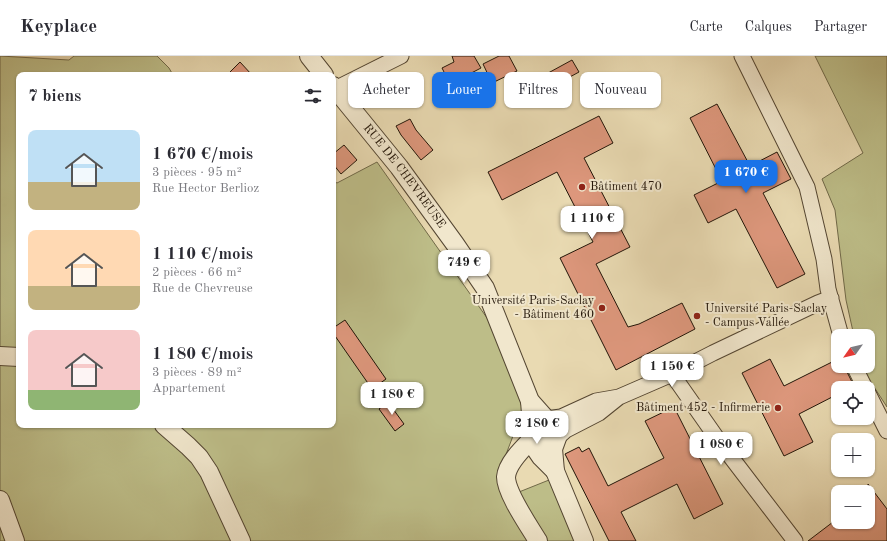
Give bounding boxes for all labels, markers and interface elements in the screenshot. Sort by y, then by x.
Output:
text: Keyplace [20,18,97,37]
text: Carte [689,20,723,34]
text: Calques [745,20,792,34]
text: Partager [814,20,867,34]
chip: Acheter [348,72,424,108]
chip: Louer [432,72,496,108]
chip: Filtres [504,72,572,108]
chip: Nouveau [580,72,661,108]
icon: filters [302,85,324,107]
text: 7 biens [28,88,81,105]
street label: RUE DE CHEVREUSE [361,122,447,231]
icon: home [60,146,108,194]
text: 1 670 €/mois [152,146,253,163]
pin: 1 670 € [709,160,783,194]
text: 3 pièces · 95 m² [152,166,242,179]
text: 1 670 € [724,166,768,179]
place label: Bâtiment 470 [590,181,662,193]
text: Rue Hector Berlioz [152,182,259,195]
marker: Bâtiment 470 [577,182,587,192]
pin: 1 110 € [555,206,629,240]
text: 1 110 € [570,212,614,225]
icon: home [60,246,108,294]
text: 1 110 €/mois [152,246,253,263]
pin: 749 € [436,250,492,284]
text: 749 € [447,256,481,269]
text: 2 pièces · 66 m² [152,266,242,279]
text: Rue de Chevreuse [152,282,253,295]
place label: Université Paris-Saclay - Bâtiment 460 [472,295,595,321]
marker: Université Paris-Saclay - Bâtiment 460 [597,303,607,313]
place label: Université Paris-Saclay - Campus Vallée [705,303,828,329]
marker: Université Paris-Saclay - Campus Vallée [692,311,702,321]
north arrow [831,329,875,373]
map controls [831,329,875,529]
icon: home [60,346,108,394]
text: 1 180 €/mois [152,346,253,363]
pin: 1 150 € [635,354,709,388]
text: 1 150 € [650,360,694,373]
text: 3 pièces · 89 m² [152,366,242,379]
button: locate [831,381,875,425]
text: Appartement [152,382,226,395]
pin: 1 180 € [355,382,429,416]
text: 1 180 € [370,388,414,401]
place label: Bâtiment 452 - Infirmerie [636,401,770,414]
marker: Bâtiment 452 - Infirmerie [773,403,783,413]
pin: 2 180 € [500,411,574,445]
text: 2 180 € [515,417,559,430]
pin: 1 080 € [684,432,758,466]
button: + [831,433,875,477]
text: 1 080 € [699,438,743,451]
button: − [831,485,875,529]

